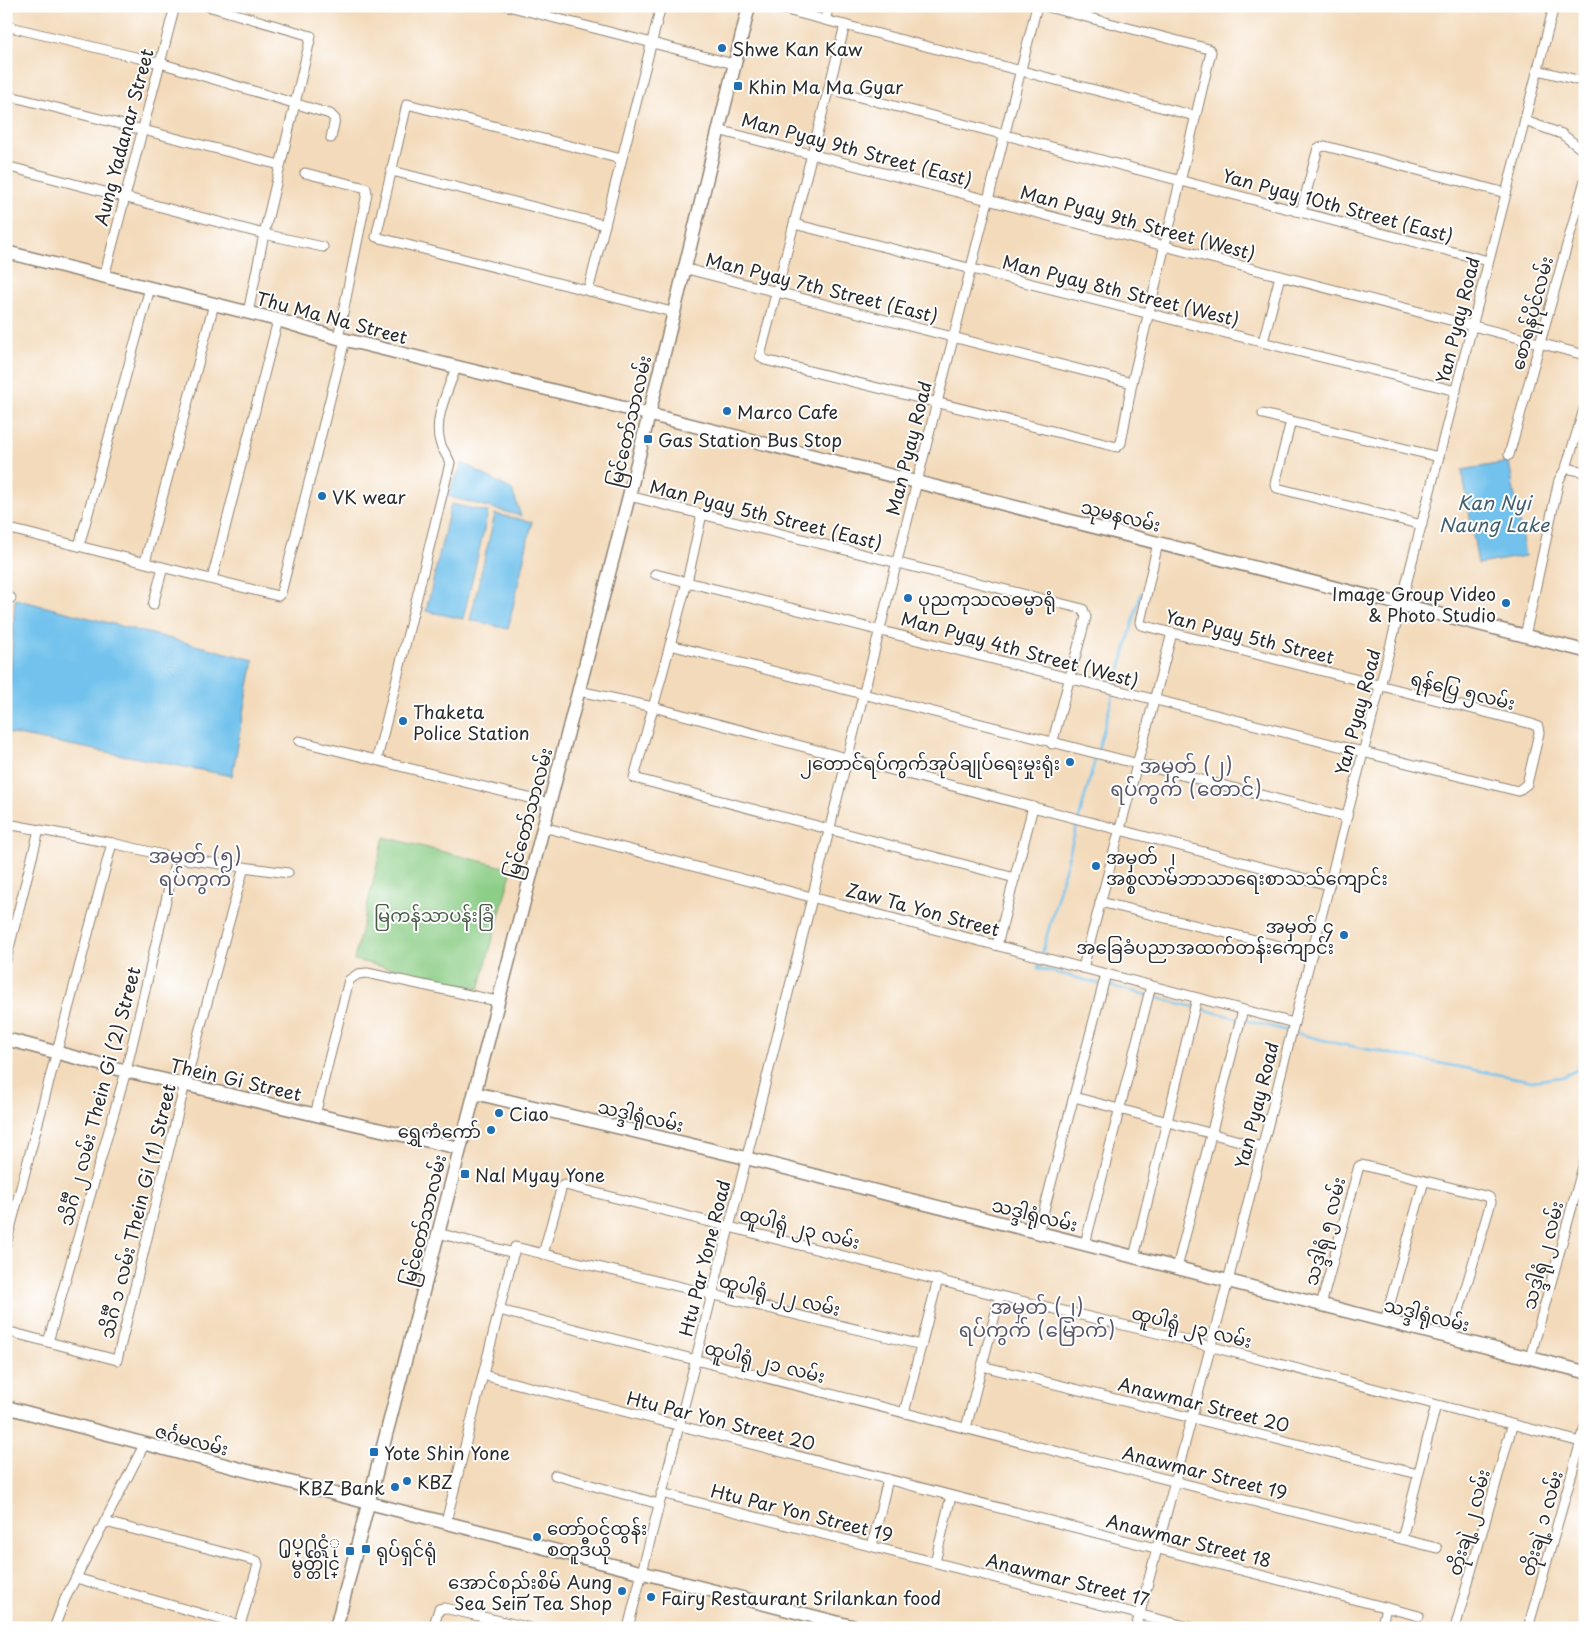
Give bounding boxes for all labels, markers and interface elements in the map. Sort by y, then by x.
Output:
place label: Shwe Kan Kaw [732,35,863,62]
marker: Shwe Kan Kaw [716,42,728,54]
street label: Aung Yadanar Street [86,45,160,229]
place label: Khin Ma Ma Gyar [748,73,904,100]
marker: Khin Ma Ma Gyar [732,80,744,92]
street label: Man Pyay 9th Street (East) [739,105,975,193]
street label: Yan Pyay 10th Street (East) [1220,161,1456,249]
street label: Man Pyay 9th Street (West) [1017,178,1259,266]
street label: Man Pyay 7th Street (East) [703,245,941,329]
street label: Man Pyay 8th Street (West) [1000,247,1242,333]
street label: စောရန်ပိုင်လမ်း [1503,253,1562,374]
street label: Yan Pyay Road [1428,254,1486,386]
street label: Thu Ma Na Street [254,284,410,350]
street label: မြင်တော်သာလမ်း [601,352,660,490]
street label: Man Pyay Road [878,378,938,518]
place label: Marco Cafe [737,398,838,425]
marker: Marco Cafe [721,405,733,417]
place label: Gas Station Bus Stop [658,426,842,453]
marker: Gas Station Bus Stop [642,433,654,445]
street label: Man Pyay 5th Street (East) [647,472,885,556]
place label: VK wear [332,483,406,510]
water label: Kan Nyi Naung Lake [1439,488,1550,538]
marker: VK wear [316,490,328,502]
street label: သုမနလမ်း [1078,492,1164,541]
place label: Image Group Video & Photo Studio [1332,580,1496,628]
place label: ပုညကုသလဓမ္မာရုံ [918,585,1056,615]
marker: ပုညကုသလဓမ္မာရုံ [902,592,914,604]
marker: Image Group Video & Photo Studio [1500,597,1512,609]
street label: Yan Pyay 5th Street [1163,602,1337,670]
street label: Man Pyay 4th Street (West) [898,604,1142,694]
street label: Yan Pyay Road [1327,646,1387,778]
street label: ရန်ပြေ ၅လမ်း [1407,664,1518,719]
place label: Thaketa Police Station [413,698,530,746]
marker: Thaketa Police Station [397,715,409,727]
street label: မြင်တော်သာလမ်း [498,744,561,882]
place label: ၂တောင်ရပ်ကွက်အုပ်ချုပ်ရေးမှုးရုံး [800,749,1060,779]
district label: အမှတ် (၂) ရပ်ကွက် (တောင်) [1110,750,1262,805]
marker: ၂တောင်ရပ်ကွက်အုပ်ချုပ်ရေးမှုးရုံး [1064,756,1076,768]
district label: အမှတ် (၅) ရပ်ကွက် [148,840,242,895]
place label: အမှတ် ၂ အစ္စလာမ်ဘာသာရေးစာသသ်ကျောင်း [1106,843,1388,894]
marker: အမှတ် ၂ အစ္စလာမ်ဘာသာရေးစာသသ်ကျောင်း [1090,860,1102,872]
street label: Zaw Ta Yon Street [843,876,1003,942]
park label: မြကန်သာပန်းခြံ [374,901,494,931]
place label: အမှတ် ၄ အခြေခံပညာအထက်တန်းကျောင်း [1076,912,1334,963]
marker: အမှတ် ၄ အခြေခံပညာအထက်တန်းကျောင်း [1338,929,1350,941]
street label: သိင်္ဂီ ၂ လမ်း Thein Gi (2) Street [51,963,150,1229]
street label: Yan Pyay Road [1227,1039,1285,1171]
street label: Thein Gi Street [168,1051,304,1107]
street label: သိင်္ဂီ ၁ လမ်း Thein Gi (1) Street [92,1081,182,1341]
street label: သဒ္ဒါရုံလမ်း [595,1092,687,1141]
place label: Ciao [509,1100,549,1127]
marker: Ciao [493,1107,505,1119]
place label: ရွှေကံကော် [398,1117,481,1147]
marker: ရွှေကံကော် [485,1124,497,1136]
street label: မြင်တော်သာလမ်း [394,1151,455,1289]
place label: Nal Myay Yone [475,1161,605,1188]
marker: Nal Myay Yone [459,1168,471,1180]
street label: သဒ္ဒါရုံ ၅ လမ်း [1297,1174,1355,1289]
street label: Htu Par Yone Road [671,1177,737,1339]
street label: သဒ္ဒါရုံလမ်း [988,1190,1081,1241]
street label: သဒ္ဒါရုံ ၂ လမ်း [1515,1198,1573,1313]
street label: ထူပါရုံ ၂၃ လမ်း [736,1199,863,1258]
street label: ထူပါရုံ ၂၂ လမ်း [716,1266,843,1325]
street label: သဒ္ဒါရုံလမ်း [1380,1290,1473,1341]
district label: အမှတ် (၂) ရပ်ကွက် (မြောက်) [959,1291,1115,1346]
street label: ထူပါရုံ ၂၃ လမ်း [1128,1298,1255,1357]
street label: ထူပါရုံ ၂၁ လမ်း [701,1333,828,1392]
street label: Anawmar Street 20 [1116,1370,1292,1438]
street label: Htu Par Yon Street 20 [624,1384,818,1456]
street label: ဇင်္ဂမလမ်း [152,1416,232,1462]
street label: Anawmar Street 19 [1120,1438,1290,1506]
place label: Yote Shin Yone [384,1439,510,1466]
marker: Yote Shin Yone [368,1446,380,1458]
street label: တိုးချဲ့ ၂ လမ်း [1440,1466,1499,1579]
street label: တိုးချဲ့ ၁ လမ်း [1513,1467,1572,1580]
place label: KBZ [417,1468,453,1495]
place label: KBZ Bank [298,1474,385,1501]
marker: KBZ [401,1475,413,1487]
street label: Htu Par Yon Street 19 [708,1476,896,1548]
marker: KBZ Bank [389,1481,401,1493]
street label: Anawmar Street 18 [1104,1506,1274,1574]
place label: တော်ဝင်ထွန်း စတူဒီယို [547,1514,647,1565]
place label: ႐ုပ္႐ွင္ရံု မွတ္တိုင္ [278,1528,340,1579]
marker: တော်ဝင်ထွန်း စတူဒီယို [531,1531,543,1543]
place label: ရုပ်ရှင်ရုံ [376,1536,437,1566]
marker: ရုပ်ရှင်ရုံ [360,1543,372,1555]
marker: ႐ုပ္႐ွင္ရံု မွတ္တိုင္ [344,1545,356,1557]
street label: Anawmar Street 17 [984,1546,1153,1612]
place label: အောင်စည်းစိမ် Aung Sea Sein Tea Shop [448,1568,612,1616]
place label: Fairy Restaurant Srilankan food [661,1584,941,1611]
marker: အောင်စည်းစိမ် Aung Sea Sein Tea Shop [616,1585,628,1597]
marker: Fairy Restaurant Srilankan food [645,1591,657,1603]

